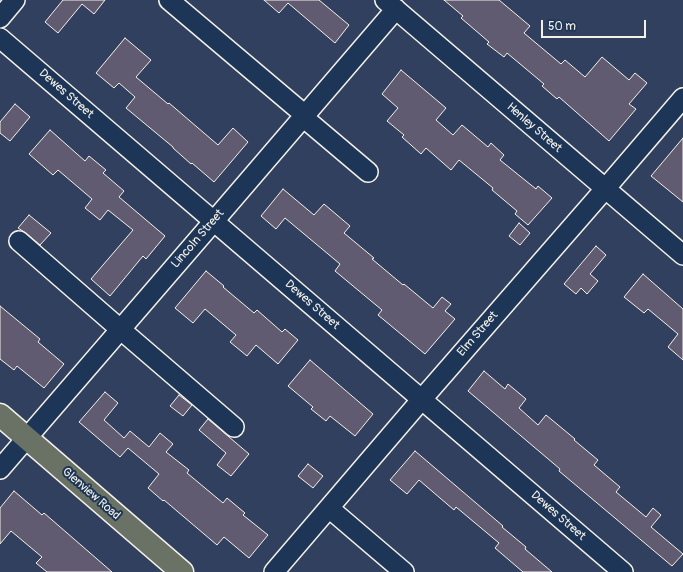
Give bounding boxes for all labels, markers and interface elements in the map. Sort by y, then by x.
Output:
scale bar [543,12,648,38]
text: 50 m [548,19,576,34]
street label: Dewes Street [36,66,96,122]
street label: Henley Street [503,100,565,156]
street label: Lincoln Street [169,207,227,271]
street label: Dewes Street [282,277,342,333]
street label: Elm Street [455,309,501,359]
street label: Glenview Road [59,465,123,523]
street label: Dewes Street [528,488,588,544]

